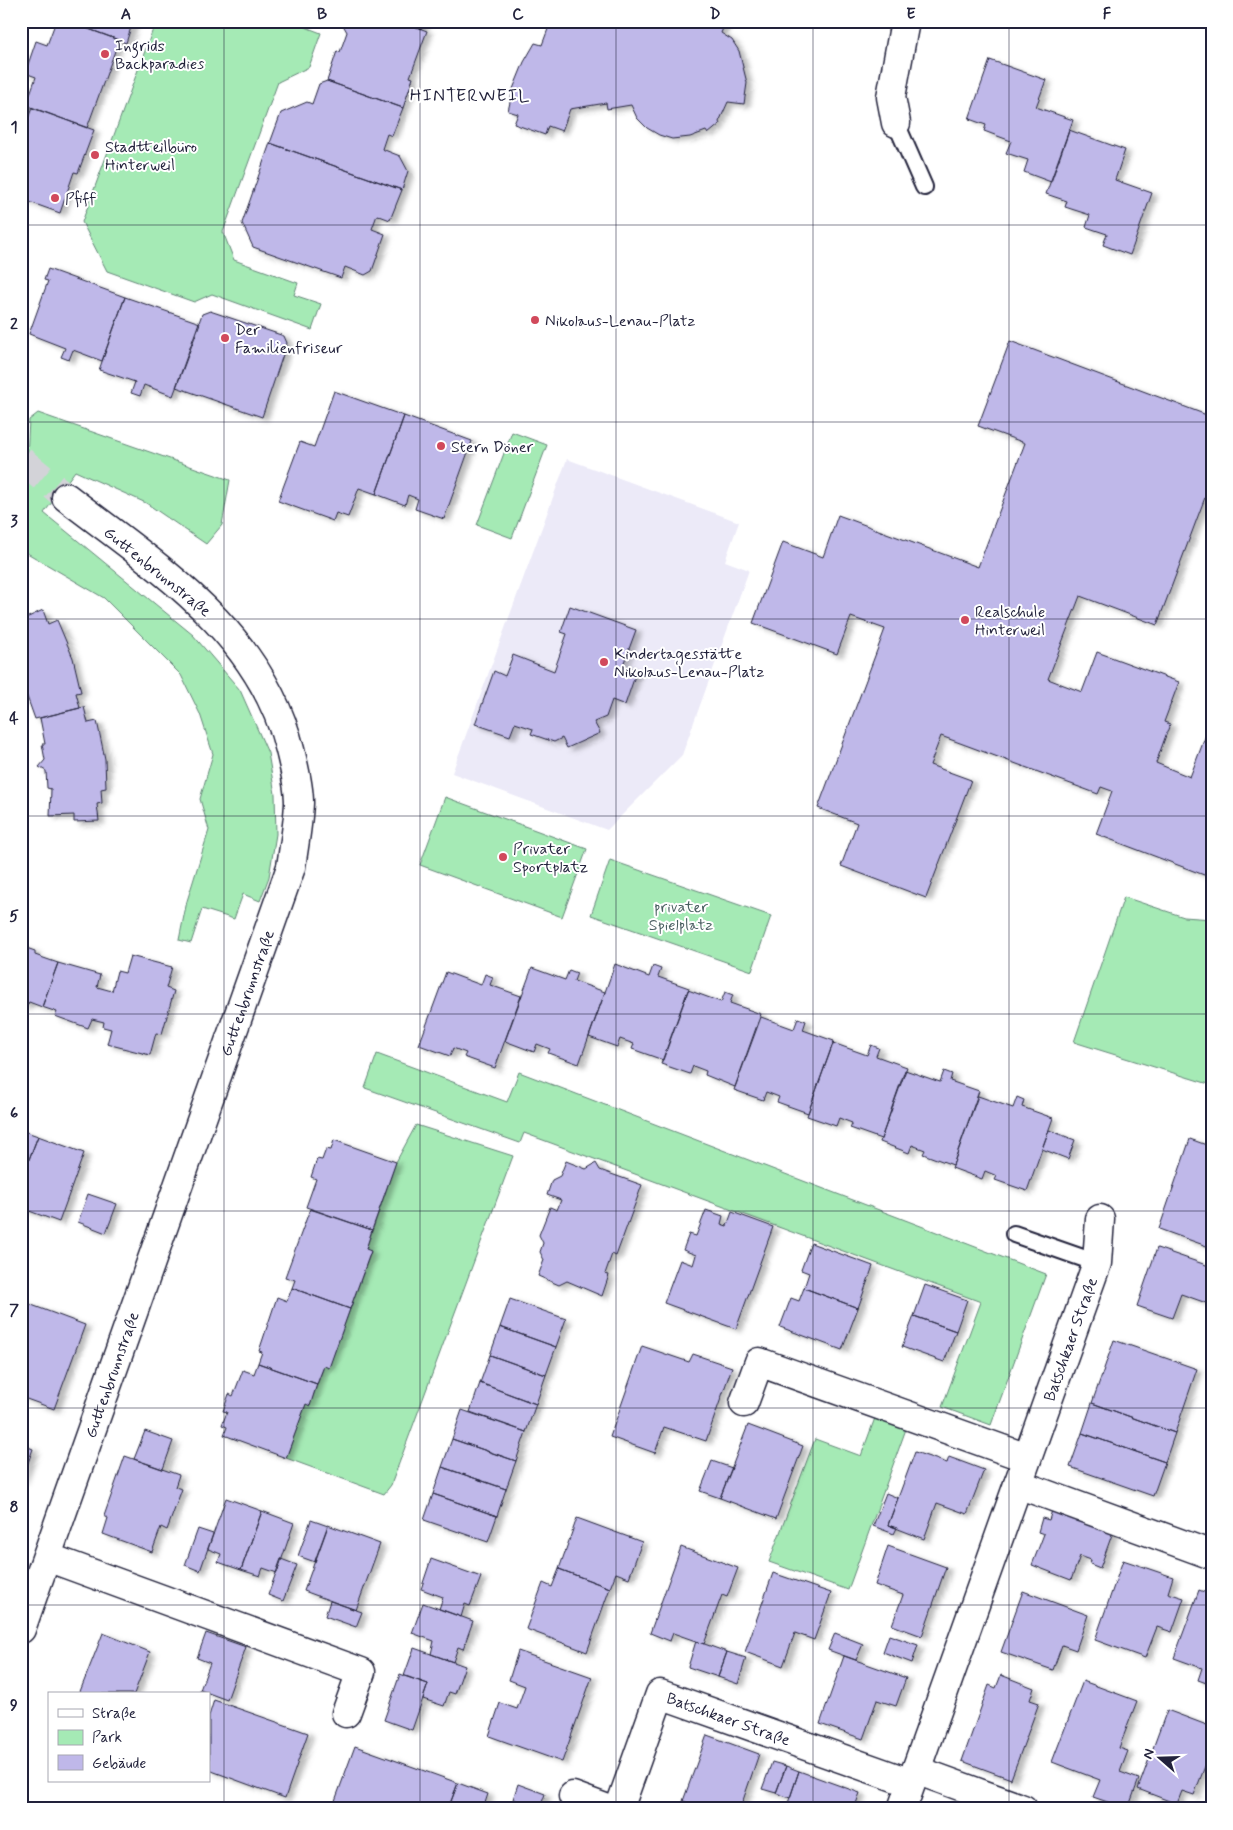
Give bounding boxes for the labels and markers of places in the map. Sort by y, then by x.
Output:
place label: Ingrids Backparadies [115,36,204,75]
marker: Ingrids Backparadies [99,48,111,60]
place label: Stadtteilbüro Hinterweil [105,137,197,176]
marker: Stadtteilbüro Hinterweil [89,149,101,161]
place label: Pfiff [65,189,96,210]
marker: Pfiff [49,192,61,204]
place label: Nikolaus-Lenau-Platz [545,311,696,332]
marker: Nikolaus-Lenau-Platz [529,314,541,326]
place label: Der Familienfriseur [235,320,343,359]
marker: Der Familienfriseur [219,332,231,344]
place label: Stern Döner [451,437,534,458]
marker: Stern Döner [435,440,447,452]
place label: Realschule Hinterweil [975,602,1045,641]
marker: Realschule Hinterweil [959,614,971,626]
place label: Kindertagesstätte Nikolaus-Lenau-Platz [614,644,765,683]
marker: Kindertagesstätte Nikolaus-Lenau-Platz [598,656,610,668]
place label: Privater Sportplatz [513,839,589,878]
marker: Privater Sportplatz [497,851,509,863]

